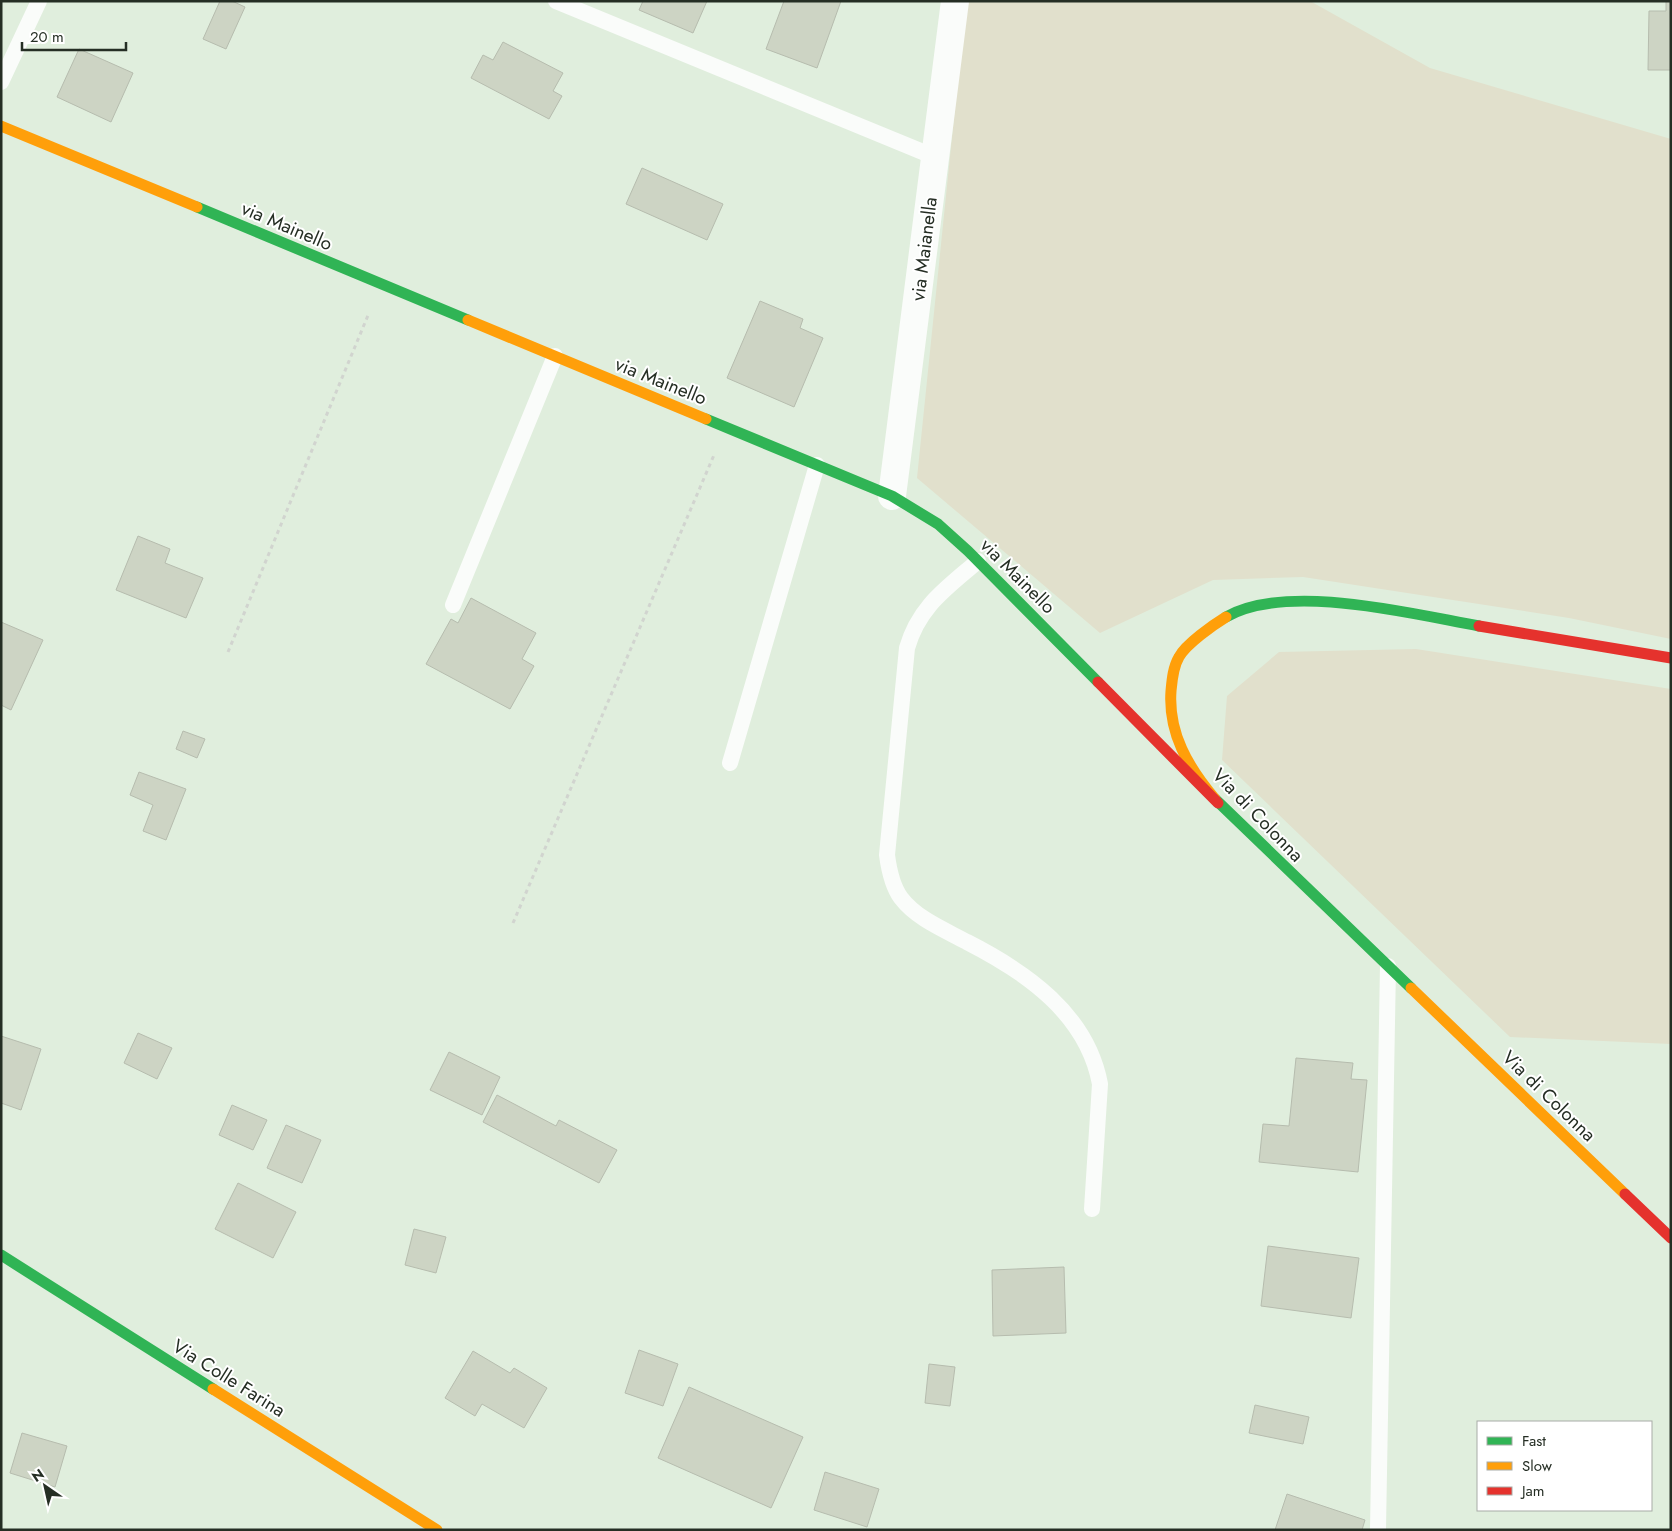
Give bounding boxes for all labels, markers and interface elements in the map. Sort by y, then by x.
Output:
scale bar [22,20,126,52]
text: 20 m [30,26,64,48]
street label: via Mainello [237,195,337,257]
street label: via Maianella [904,196,944,302]
street label: via Mainello [611,350,711,412]
street label: via Mainello [974,532,1062,620]
street label: Via di Colonna [1206,762,1310,868]
street label: Via di Colonna [1496,1044,1602,1148]
street label: Via Colle Farina [167,1332,291,1424]
legend [1477,1421,1652,1511]
text: Fast [1522,1430,1546,1452]
text: Slow [1522,1455,1553,1477]
north arrow [20,1461,70,1511]
text: N [28,1464,48,1487]
text: Jam [1520,1480,1545,1502]

